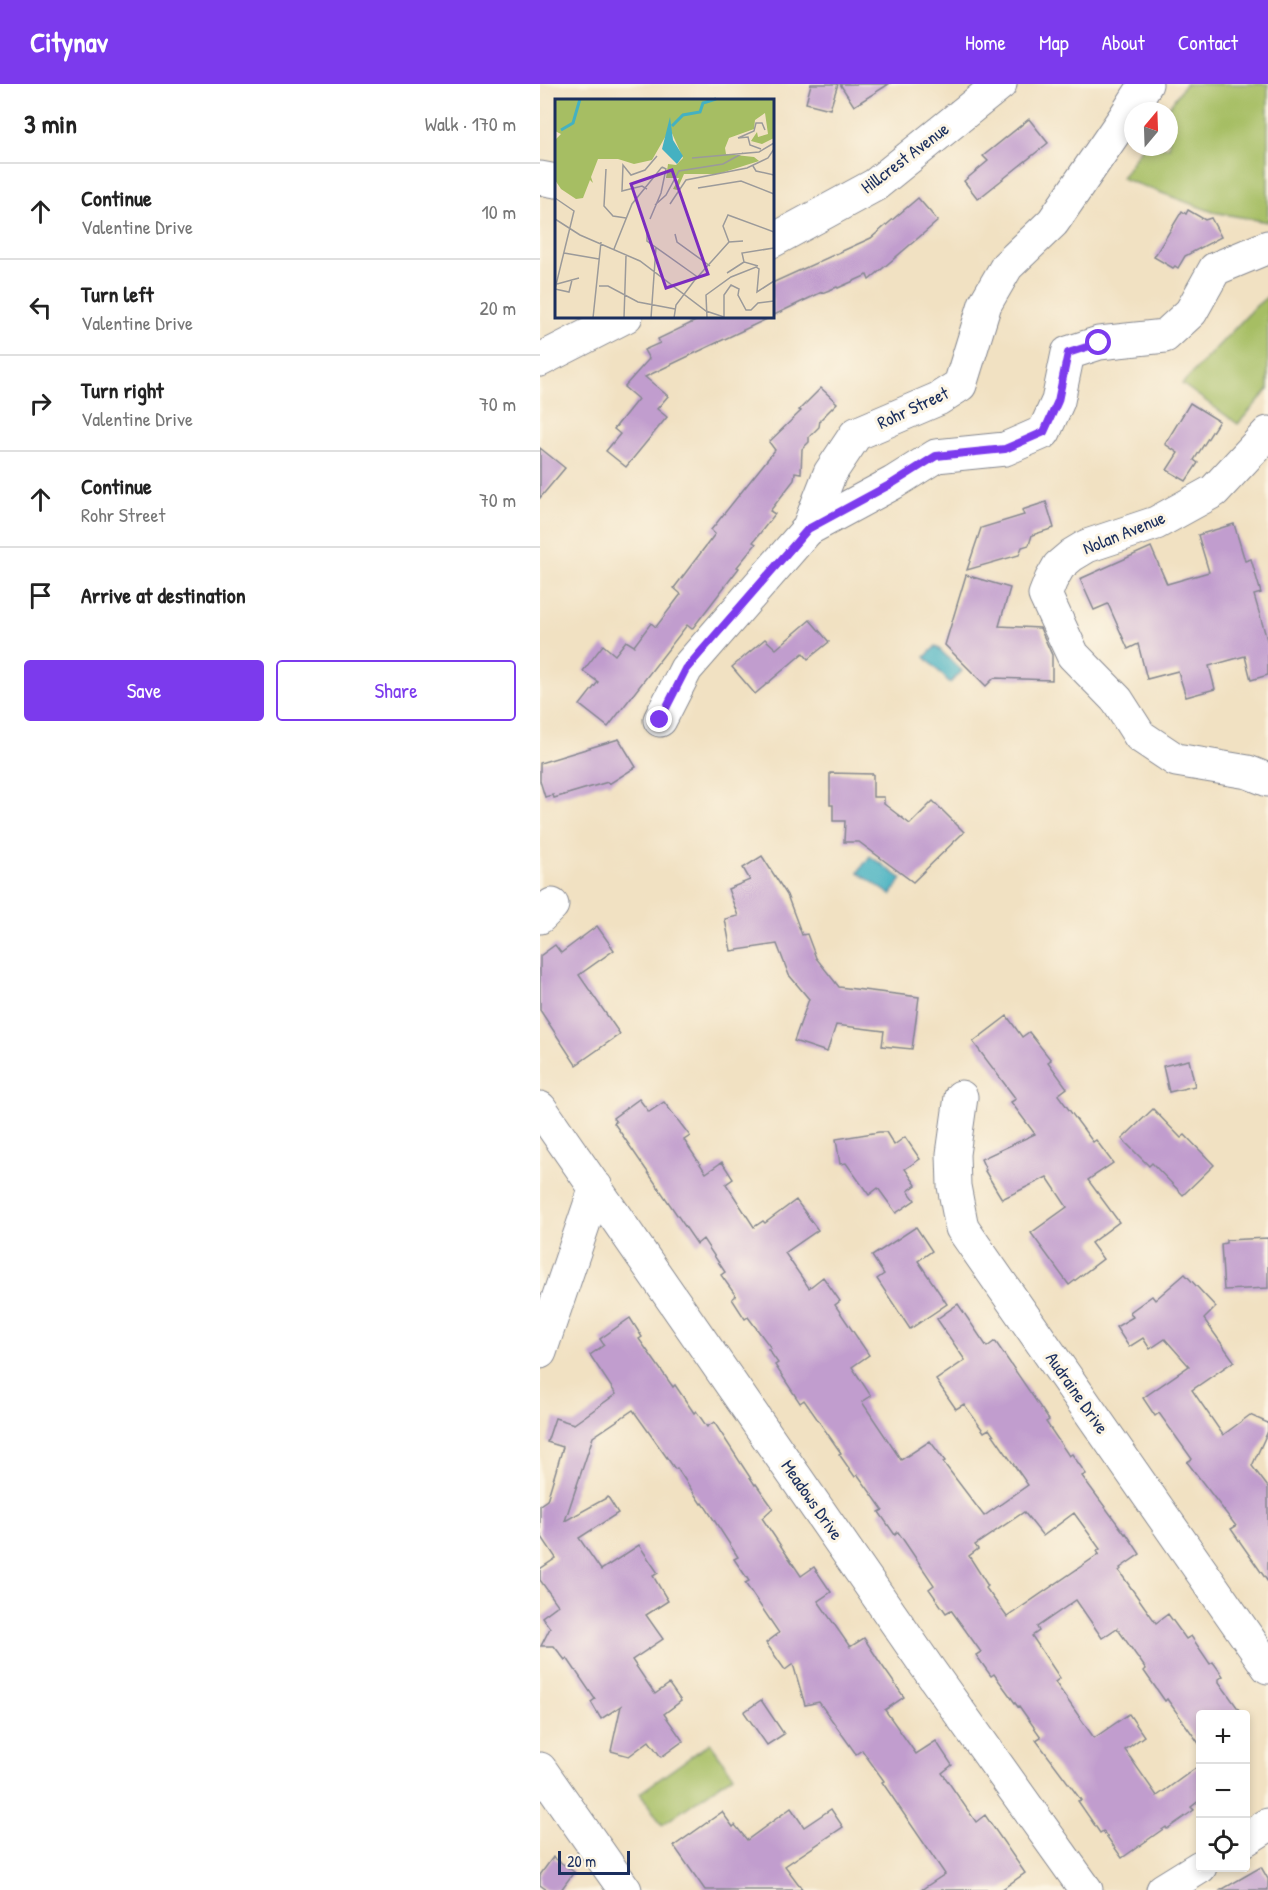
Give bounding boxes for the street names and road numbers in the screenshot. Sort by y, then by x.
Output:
street label: Hillcrest Avenue [856,116,954,199]
street label: Rohr Street [873,380,953,435]
street label: Nolan Avenue [1079,505,1169,560]
street label: Audraine Drive [1040,1347,1115,1439]
street label: Meadows Drive [776,1455,849,1545]

